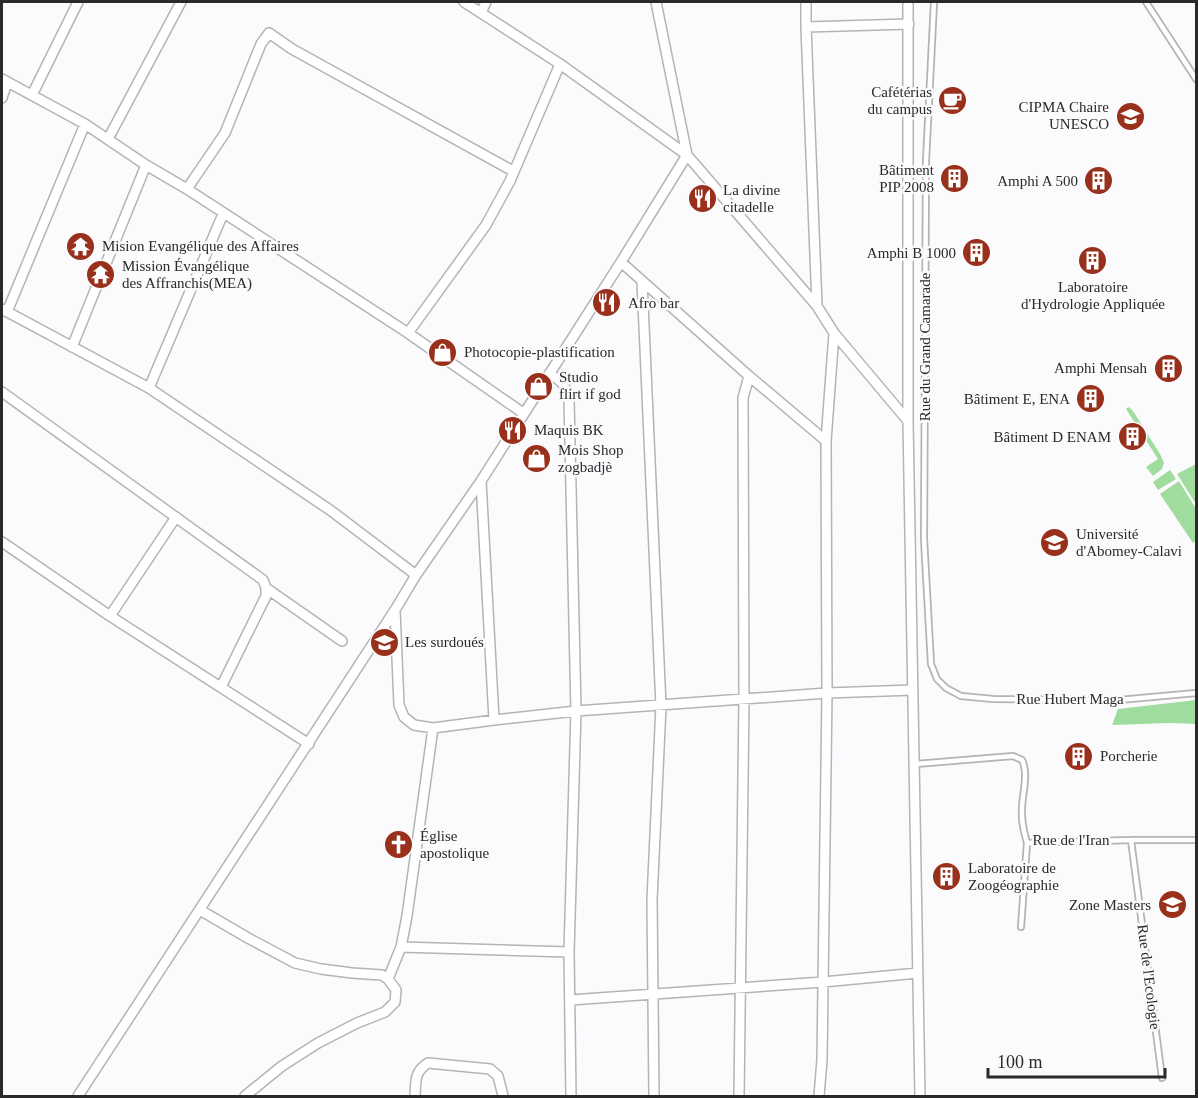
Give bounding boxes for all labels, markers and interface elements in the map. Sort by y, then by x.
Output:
place label: Cafétérias du campus [867,84,932,117]
cafe icon: Cafétérias du campus [937,85,969,117]
place label: CIPMA Chaire UNESCO [1019,99,1109,132]
school or university icon: CIPMA Chaire UNESCO [1114,100,1146,132]
place label: Bâtiment PIP 2008 [879,162,935,195]
building icon: Bâtiment PIP 2008 [939,163,971,195]
building icon: Amphi A 500 [1083,165,1115,197]
place label: Amphi A 500 [997,173,1078,189]
place label: La divine citadelle [723,182,780,215]
restaurant icon: La divine citadelle [686,183,718,215]
temple icon: Mision Evangélique des Affaires [65,230,97,262]
building icon: Amphi B 1000 [961,237,993,269]
place label: Mision Evangélique des Affaires [102,238,299,254]
building icon: Laboratoire d'Hydrologie Appliquée [1077,244,1109,276]
place label: Amphi B 1000 [867,245,956,261]
place label: Mission Évangélique des Affranchis(MEA) [122,258,252,292]
temple icon: Mission Évangélique des Affranchis(MEA) [85,259,117,291]
street label: Rue du Grand Camarade [917,272,933,421]
place label: Laboratoire d'Hydrologie Appliquée [1021,279,1165,312]
restaurant icon: Afro bar [591,287,623,319]
place label: Afro bar [628,295,679,311]
shop icon: Photocopie-plastification [427,336,459,368]
place label: Photocopie-plastification [464,344,615,360]
building icon: Amphi Mensah [1152,352,1184,384]
place label: Amphi Mensah [1054,360,1147,376]
place label: Studio flirt if god [559,369,621,402]
shop icon: Studio flirt if god [522,370,554,402]
building icon: Bâtiment E, ENA [1075,383,1107,415]
place label: Bâtiment E, ENA [964,391,1070,407]
restaurant icon: Maquis BK [497,414,529,446]
building icon: Bâtiment D ENAM [1116,421,1148,453]
place label: Maquis BK [534,422,604,438]
place label: Bâtiment D ENAM [994,429,1111,445]
place label: Mois Shop zogbadjè [558,442,623,475]
shop icon: Mois Shop zogbadjè [521,443,553,475]
place label: Université d'Abomey-Calavi [1076,526,1182,559]
school or university icon: Université d'Abomey-Calavi [1039,527,1071,559]
school or university icon: Les surdoués [368,626,400,658]
place label: Les surdoués [405,634,484,650]
street label: Rue Hubert Maga [1016,691,1124,707]
building icon: Porcherie [1063,740,1095,772]
place label: Porcherie [1100,748,1158,764]
place label: Église apostolique [420,828,489,861]
church icon: Église apostolique [383,829,415,861]
street label: Rue de l'Iran [1033,832,1110,848]
place label: Laboratoire de Zoogéographie [968,860,1059,893]
building icon: Laboratoire de Zoogéographie [931,861,963,893]
school or university icon: Zone Masters [1156,889,1188,921]
place label: Zone Masters [1069,897,1151,913]
street label: Rue de l'Ecologie [1135,923,1163,1031]
scale bar [988,1041,1165,1079]
text: 100 m [997,1052,1043,1072]

